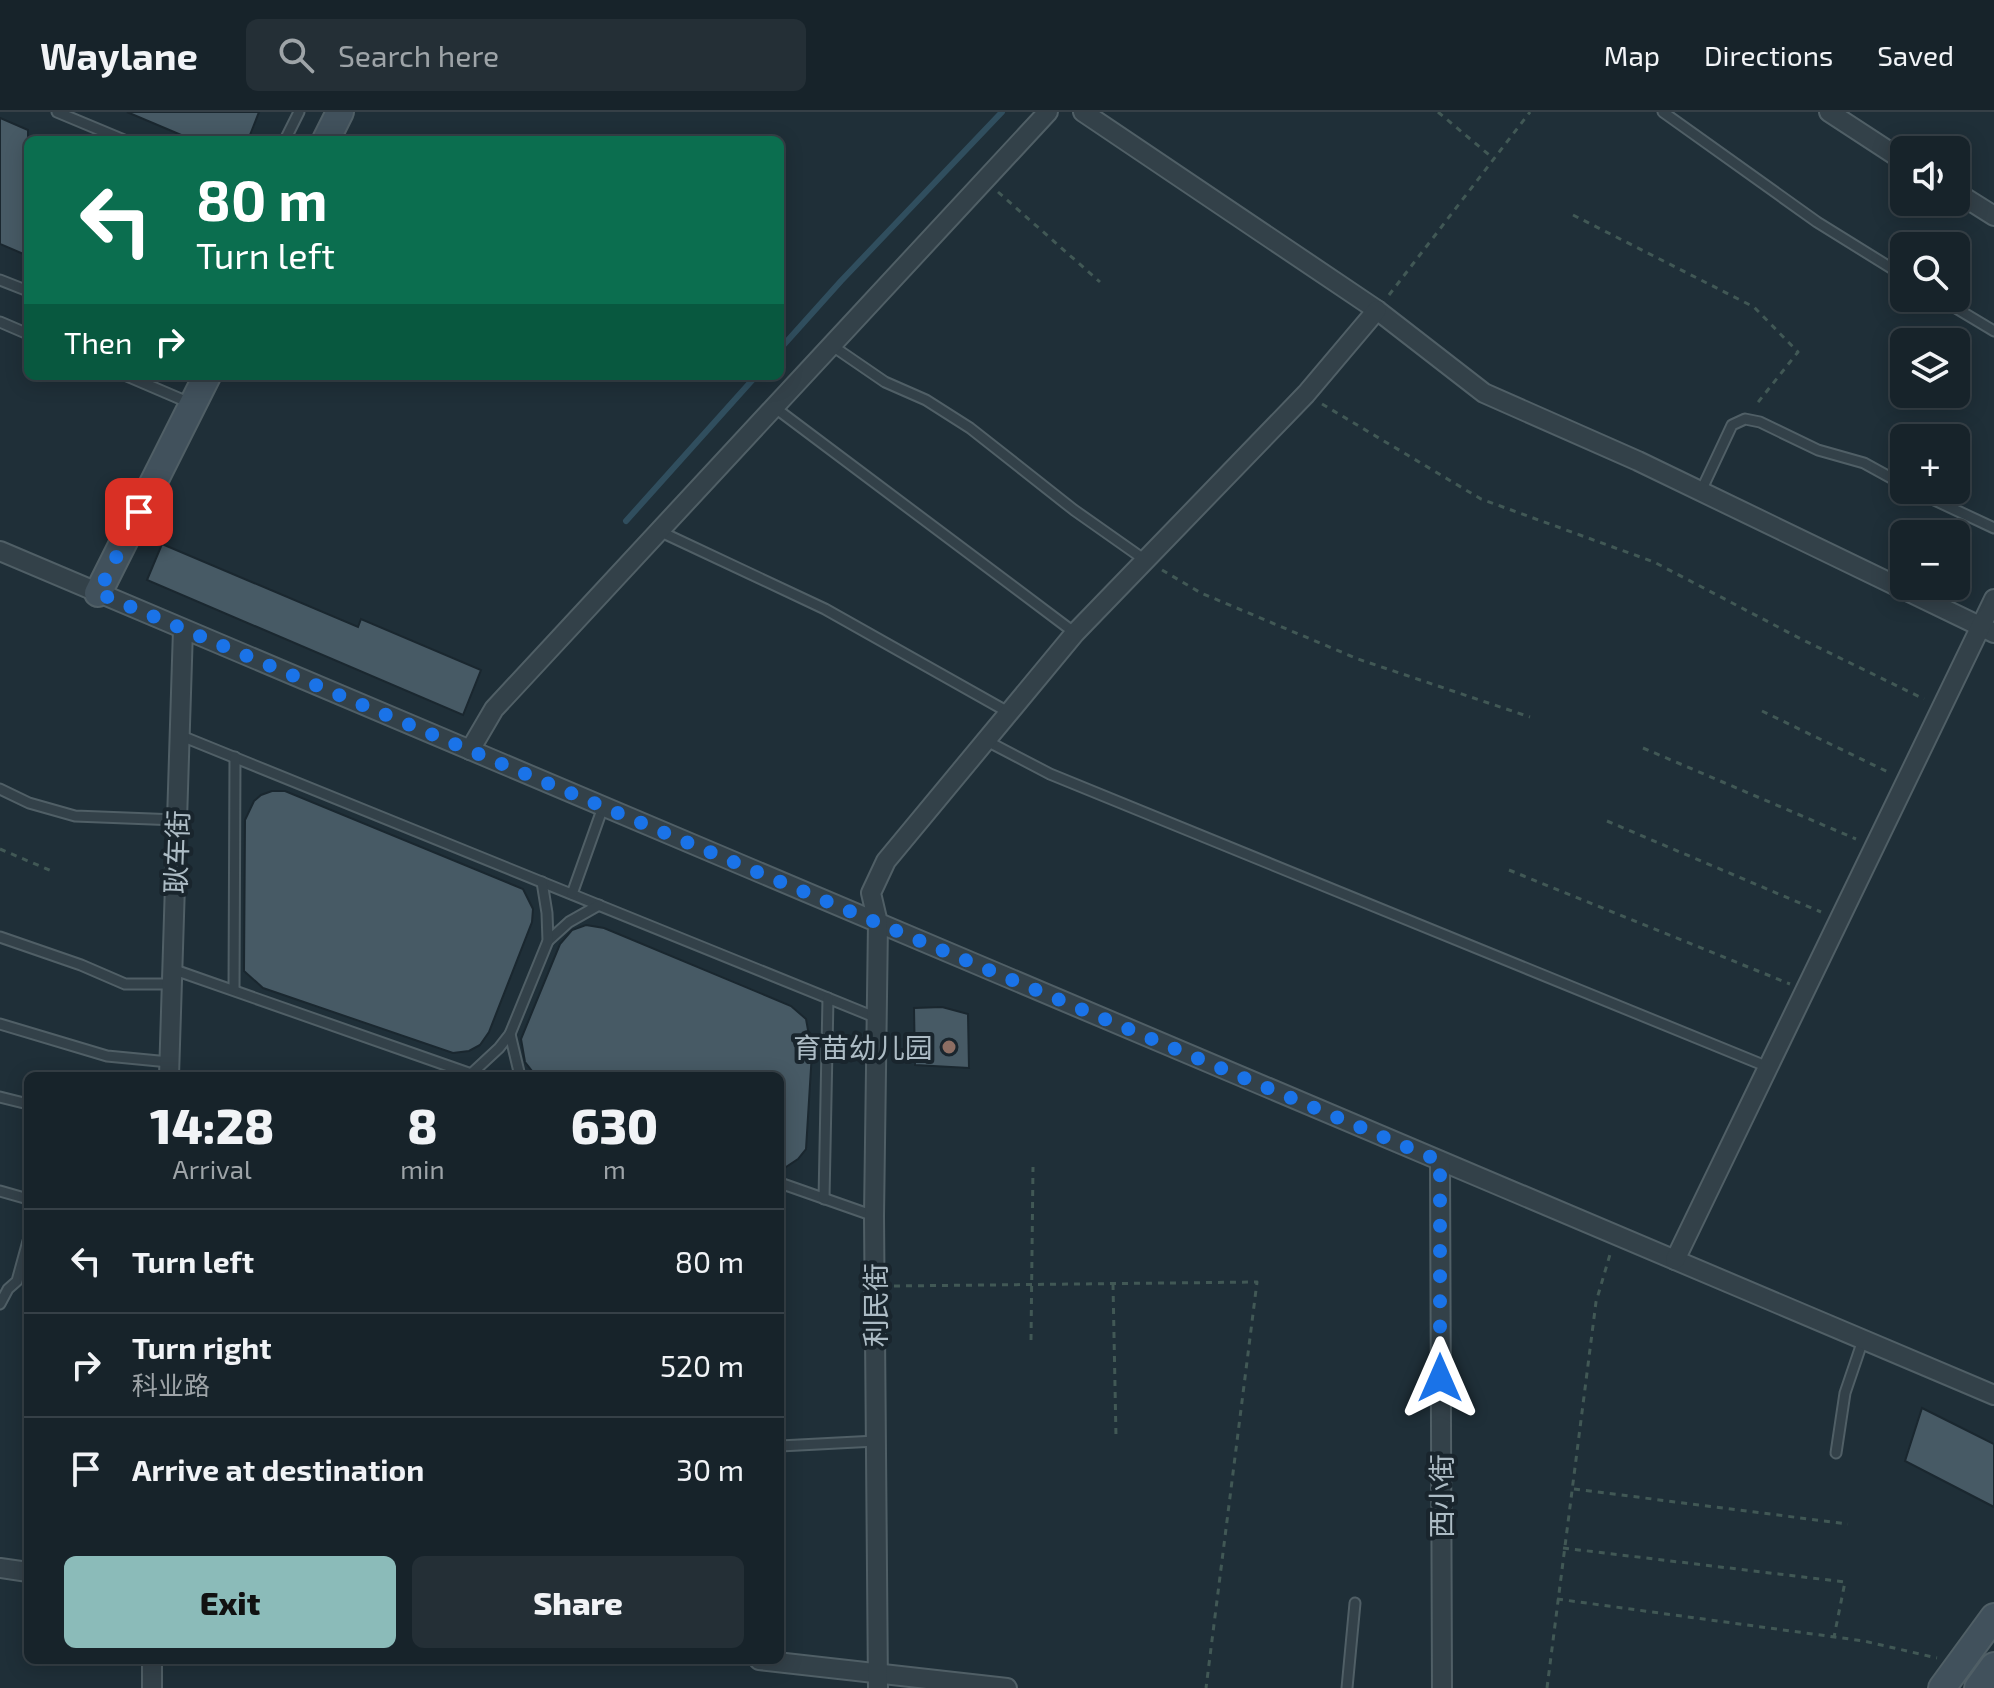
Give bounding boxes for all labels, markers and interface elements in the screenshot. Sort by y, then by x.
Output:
search box [246,19,806,91]
text: Waylane [40,32,198,78]
icon: search [274,33,318,77]
text: Search here [338,37,499,73]
text: Map [1604,38,1660,72]
text: Directions [1704,38,1833,72]
text: Saved [1877,38,1954,72]
map controls [1890,136,1970,600]
button: sound [1890,136,1970,216]
text: 80 m [196,165,328,232]
icon: left [64,168,168,272]
button: search [1890,232,1970,312]
text: Turn left [196,233,335,276]
icon: right [148,320,192,364]
text: Then [64,324,132,360]
button: layers [1890,328,1970,408]
button: + [1890,424,1970,504]
pin [105,478,173,546]
icon: arrive [117,490,161,534]
button: − [1890,520,1970,600]
street label: 耿车街 [158,809,194,895]
place label: 育苗幼儿园 [793,1030,933,1064]
marker: 育苗幼儿园 [940,1038,958,1056]
text: 14:28 [150,1096,274,1154]
text: 8 [407,1096,438,1154]
text: 630 [571,1096,658,1154]
text: Arrival [173,1153,252,1184]
text: min [400,1153,445,1184]
text: m [603,1153,626,1184]
icon: left [64,1239,108,1283]
text: Turn left [132,1243,254,1279]
text: 80 m [675,1243,744,1279]
street label: 利民街 [858,1263,892,1347]
text: Turn right [132,1329,272,1365]
position arrow [1398,1336,1482,1420]
icon: right [64,1343,108,1387]
text: 520 m [660,1347,744,1383]
text: 科业路 [132,1369,210,1400]
icon: arrive [64,1447,108,1491]
text: Arrive at destination [132,1451,424,1487]
text: 30 m [676,1451,744,1487]
street label: 西小街 [1424,1454,1458,1538]
button: Exit [64,1556,396,1648]
button: Share [412,1556,744,1648]

